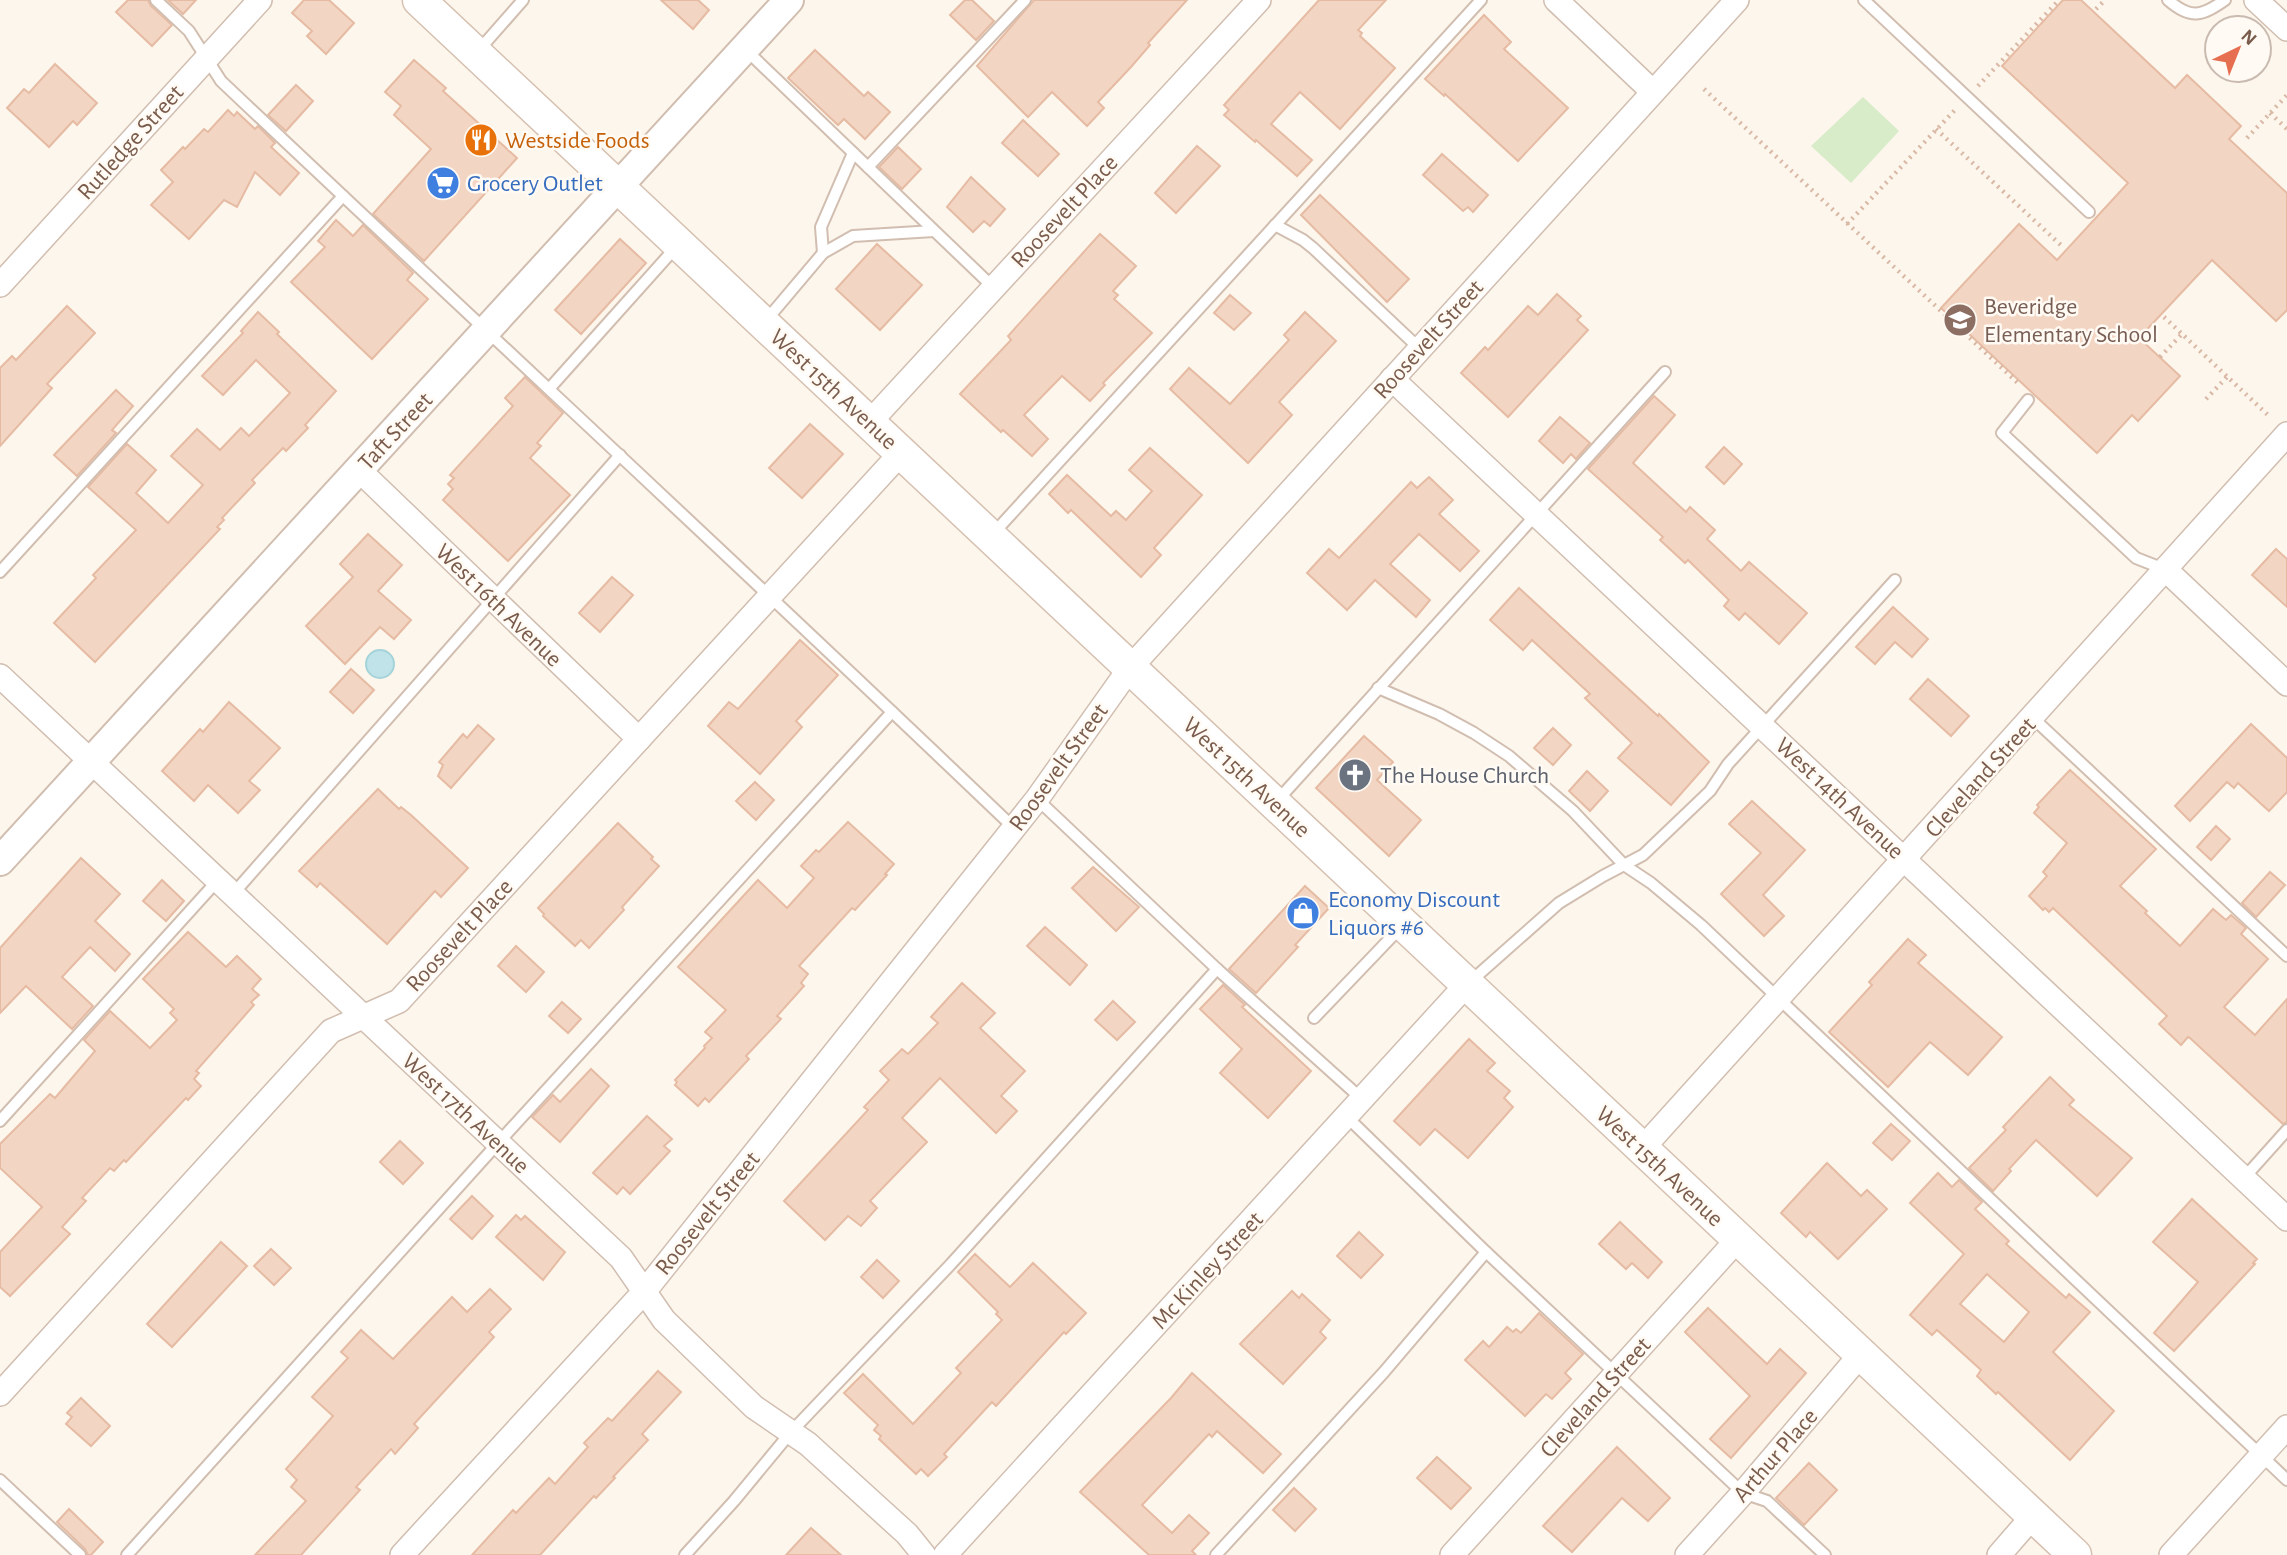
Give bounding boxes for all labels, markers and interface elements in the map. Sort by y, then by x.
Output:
north arrow [2203,14,2273,84]
text: N [2237,26,2260,49]
street label: Rutledge Street [73,80,189,205]
restaurant icon: Westside Foods [462,121,500,159]
place label: Westside Foods [505,129,650,153]
street label: Roosevelt Place [1007,151,1123,273]
supermarket icon: Grocery Outlet [424,164,462,202]
place label: Grocery Outlet [467,172,603,196]
street label: Roosevelt Street [1369,275,1488,404]
place label: Beveridge Elementary School [1984,295,2158,347]
school or university icon: Beveridge Elementary School [1941,301,1979,339]
street label: West 15th Avenue [765,325,902,455]
street label: Taft Street [354,388,438,475]
street label: West 16th Avenue [430,540,566,672]
street label: Roosevelt Street [1005,699,1113,836]
street label: West 15th Avenue [1178,713,1315,843]
street label: Cleveland Street [1921,713,2041,842]
street label: West 14th Avenue [1771,733,1908,864]
church icon: The House Church [1336,756,1374,794]
place label: The House Church [1380,764,1549,788]
street label: Roosevelt Place [402,875,518,997]
place label: Economy Discount Liquors #6 [1328,888,1500,940]
shop icon: Economy Discount Liquors #6 [1284,894,1322,932]
street label: West 17th Avenue [397,1049,534,1179]
street label: West 15th Avenue [1591,1102,1728,1232]
street label: Roosevelt Street [651,1147,765,1280]
street label: Mc Kinley Street [1148,1207,1268,1334]
street label: Cleveland Street [1536,1333,1656,1462]
street label: Arthur Place [1729,1404,1823,1507]

